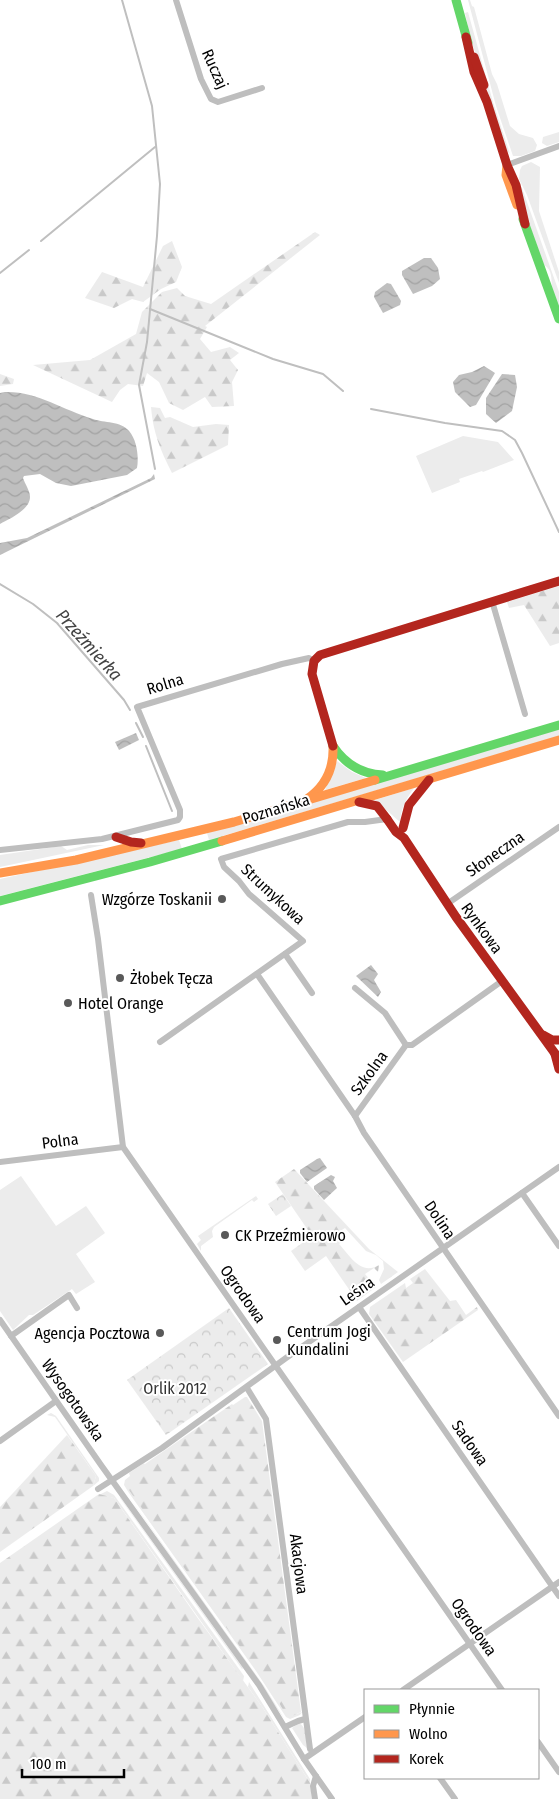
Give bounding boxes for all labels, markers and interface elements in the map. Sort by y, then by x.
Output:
street label: Ruczaj [198,46,232,92]
water label: Przeźmierka [51,605,127,685]
street label: Rolna [144,669,186,699]
street label: Poznańska [240,790,312,828]
street label: Słoneczna [462,827,528,881]
street label: Strumykowa [237,860,309,928]
place label: Wzgórze Toskanii [102,890,212,909]
marker: Wzgórze Toskanii [216,893,228,905]
street label: Rynkowa [457,899,507,957]
place label: Żłobek Tęcza [130,969,213,988]
marker: Żłobek Tęcza [114,972,126,984]
place label: Hotel Orange [78,994,164,1013]
marker: Hotel Orange [62,997,74,1009]
street label: Szkolna [347,1047,392,1099]
street label: Polna [41,1129,80,1153]
street label: Dolina [420,1197,460,1243]
place label: CK Przeźmierowo [235,1226,346,1245]
marker: CK Przeźmierowo [219,1229,231,1241]
street label: Ogrodowa [216,1261,270,1327]
street label: Leśna [336,1272,378,1310]
place label: Centrum Jogi Kundalini [287,1322,371,1359]
place label: Agencja Pocztowa [35,1324,150,1343]
marker: Agencja Pocztowa [154,1327,166,1339]
marker: Centrum Jogi Kundalini [271,1334,283,1346]
street label: Wysogotowska [38,1355,108,1445]
park label: Orlik 2012 [143,1379,207,1398]
street label: Sadowa [448,1417,492,1469]
street label: Akacjowa [286,1533,312,1596]
street label: Ogrodowa [447,1594,501,1660]
legend [364,1689,539,1779]
text: Płynnie [409,1700,455,1718]
text: Wolno [409,1725,448,1743]
scale bar [22,1746,125,1778]
text: Korek [409,1750,444,1768]
text: 100 m [30,1755,67,1773]

